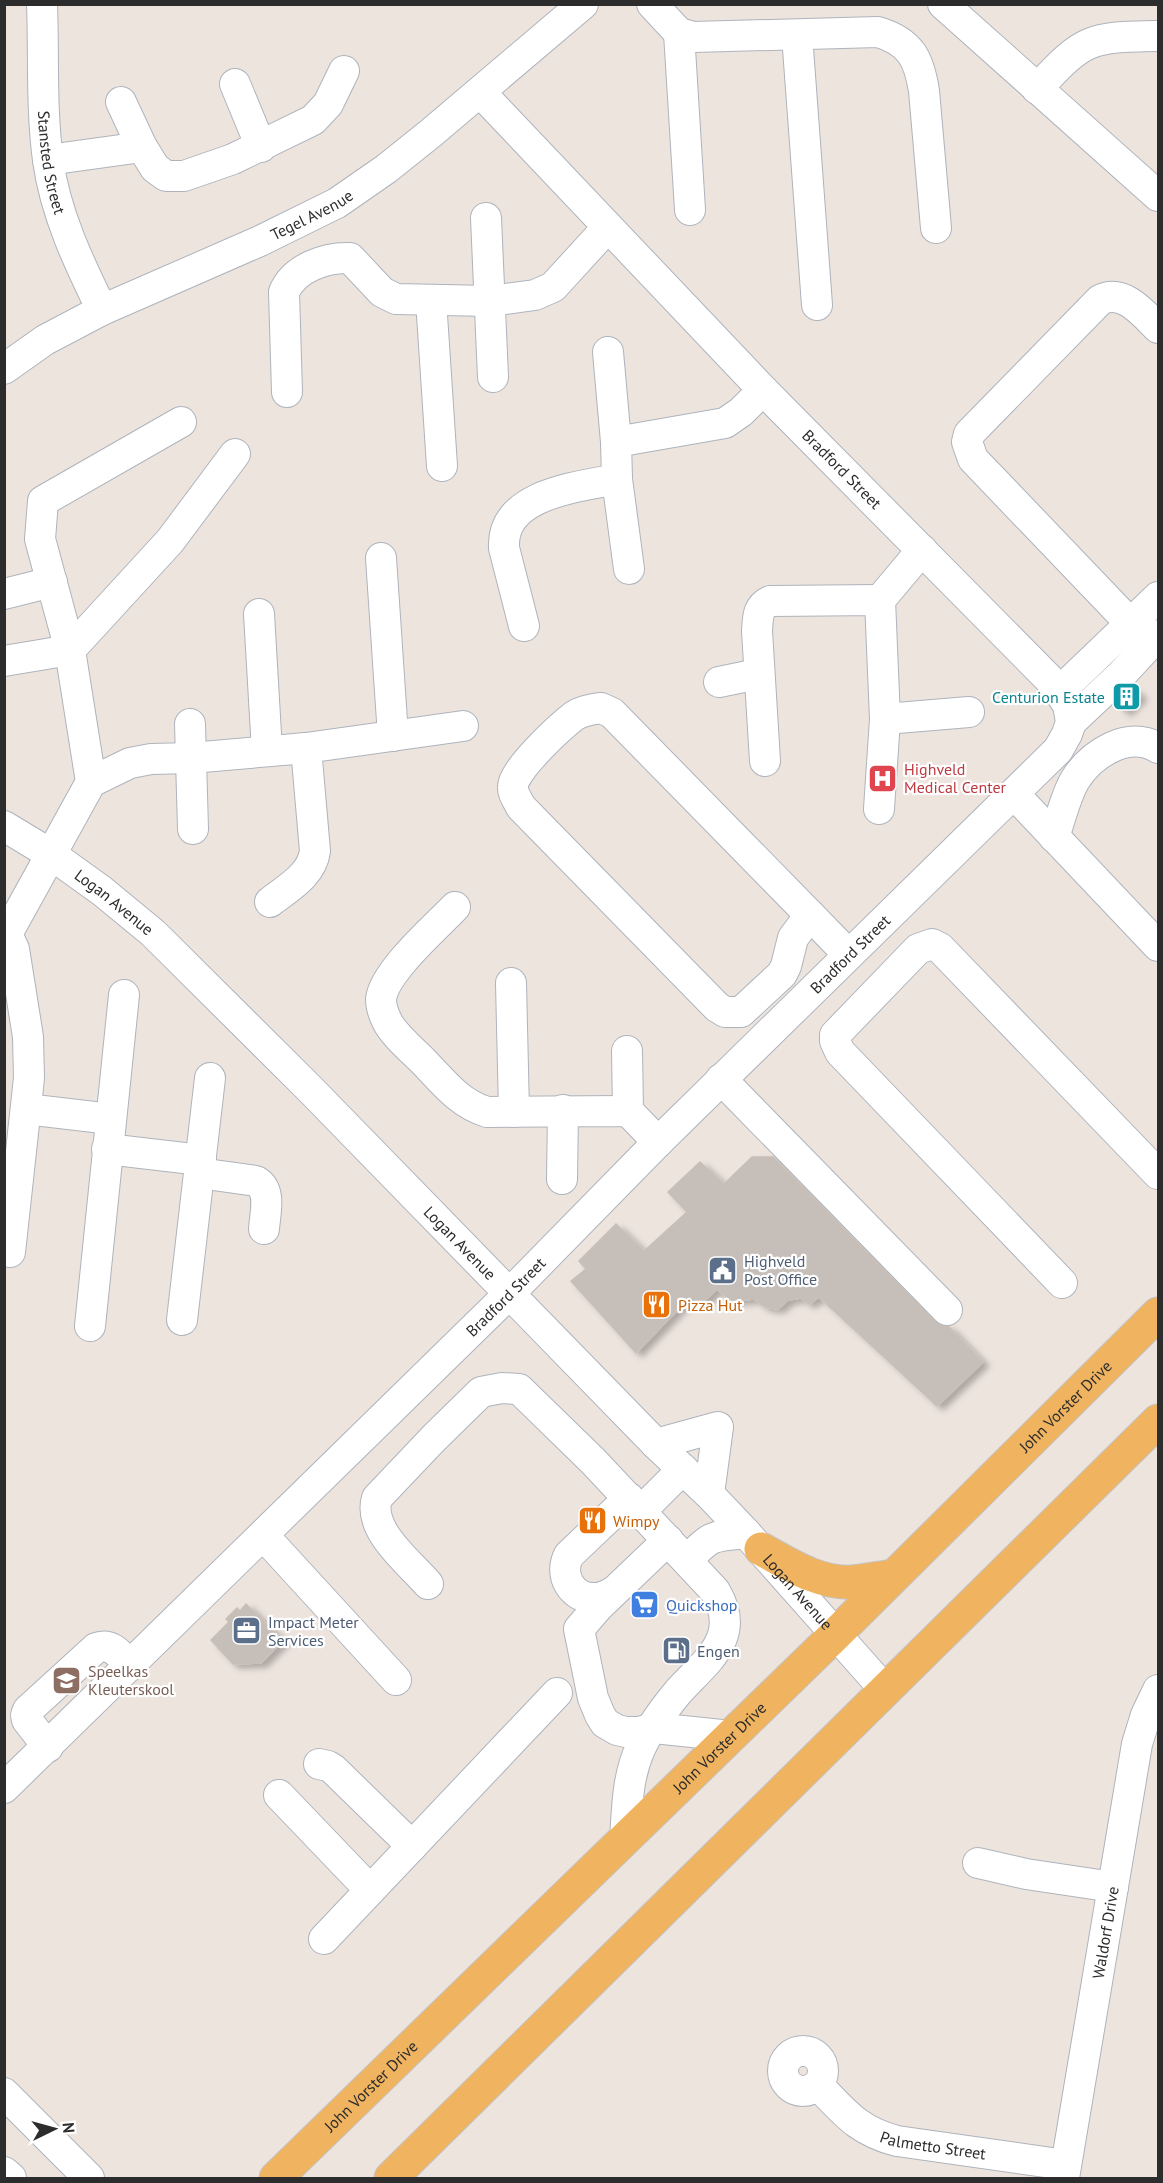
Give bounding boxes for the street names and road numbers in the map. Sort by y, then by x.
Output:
street label: Stansted Street [34,110,70,217]
street label: Tegel Avenue [267,185,357,244]
street label: Bradford Street [798,425,886,513]
street label: Logan Avenue [71,865,158,939]
street label: Bradford Street [806,910,895,998]
street label: Logan Avenue [420,1202,500,1284]
street label: Bradford Street [462,1253,550,1341]
street label: John Vorster Drive [1014,1356,1116,1457]
street label: Logan Avenue [759,1550,837,1634]
street label: John Vorster Drive [668,1698,770,1798]
street label: Waldorf Drive [1088,1885,1123,1980]
street label: John Vorster Drive [319,2036,422,2137]
street label: Palmetto Street [877,2126,988,2164]

